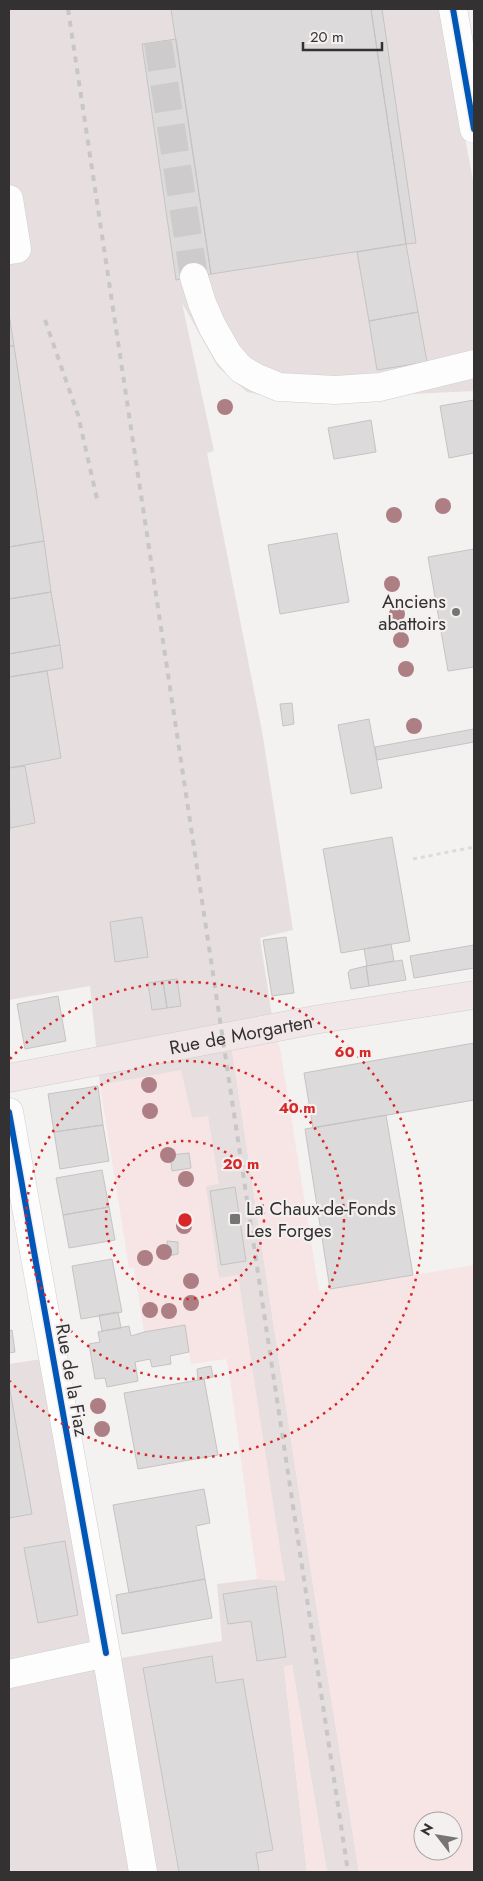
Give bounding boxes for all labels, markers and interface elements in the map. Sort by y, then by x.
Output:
scale bar [303,20,382,52]
text: 20 m [310,26,344,48]
place label: Anciens abattoirs [378,588,446,637]
marker: Anciens abattoirs [450,606,462,618]
street label: Rue de Morgarten [167,1007,315,1061]
text: 60 m [335,1041,371,1063]
text: 40 m [278,1097,316,1119]
text: 20 m [223,1153,259,1175]
place label: La Chaux-de-Fonds Les Forges [246,1195,396,1244]
centre of rings [176,1211,194,1229]
marker: La Chaux-de-Fonds Les Forges [228,1212,242,1226]
street label: Rue de la Fiaz [49,1322,95,1439]
north arrow [413,1811,463,1861]
text: N [415,1819,438,1839]

